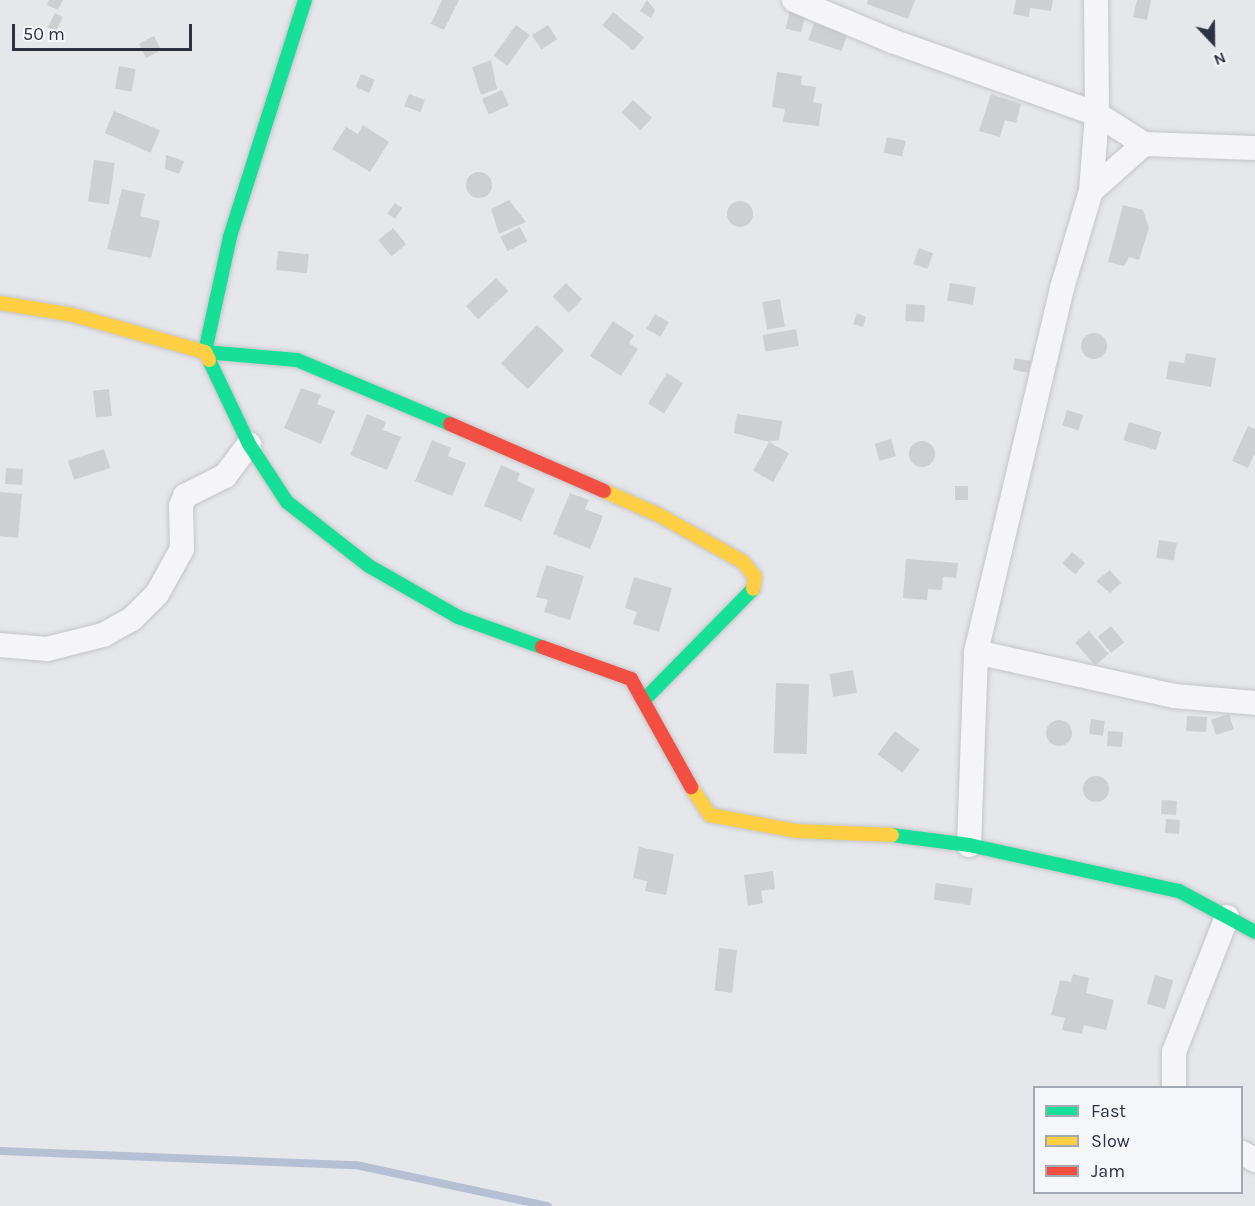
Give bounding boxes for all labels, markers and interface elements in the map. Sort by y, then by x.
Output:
scale bar [15,12,195,50]
north arrow [1183,12,1243,72]
text: 50 m [23,23,65,45]
text: N [1211,48,1229,70]
legend [1033,1086,1243,1194]
text: Fast [1091,1100,1126,1122]
text: Slow [1091,1130,1130,1152]
text: Jam [1091,1160,1125,1182]

